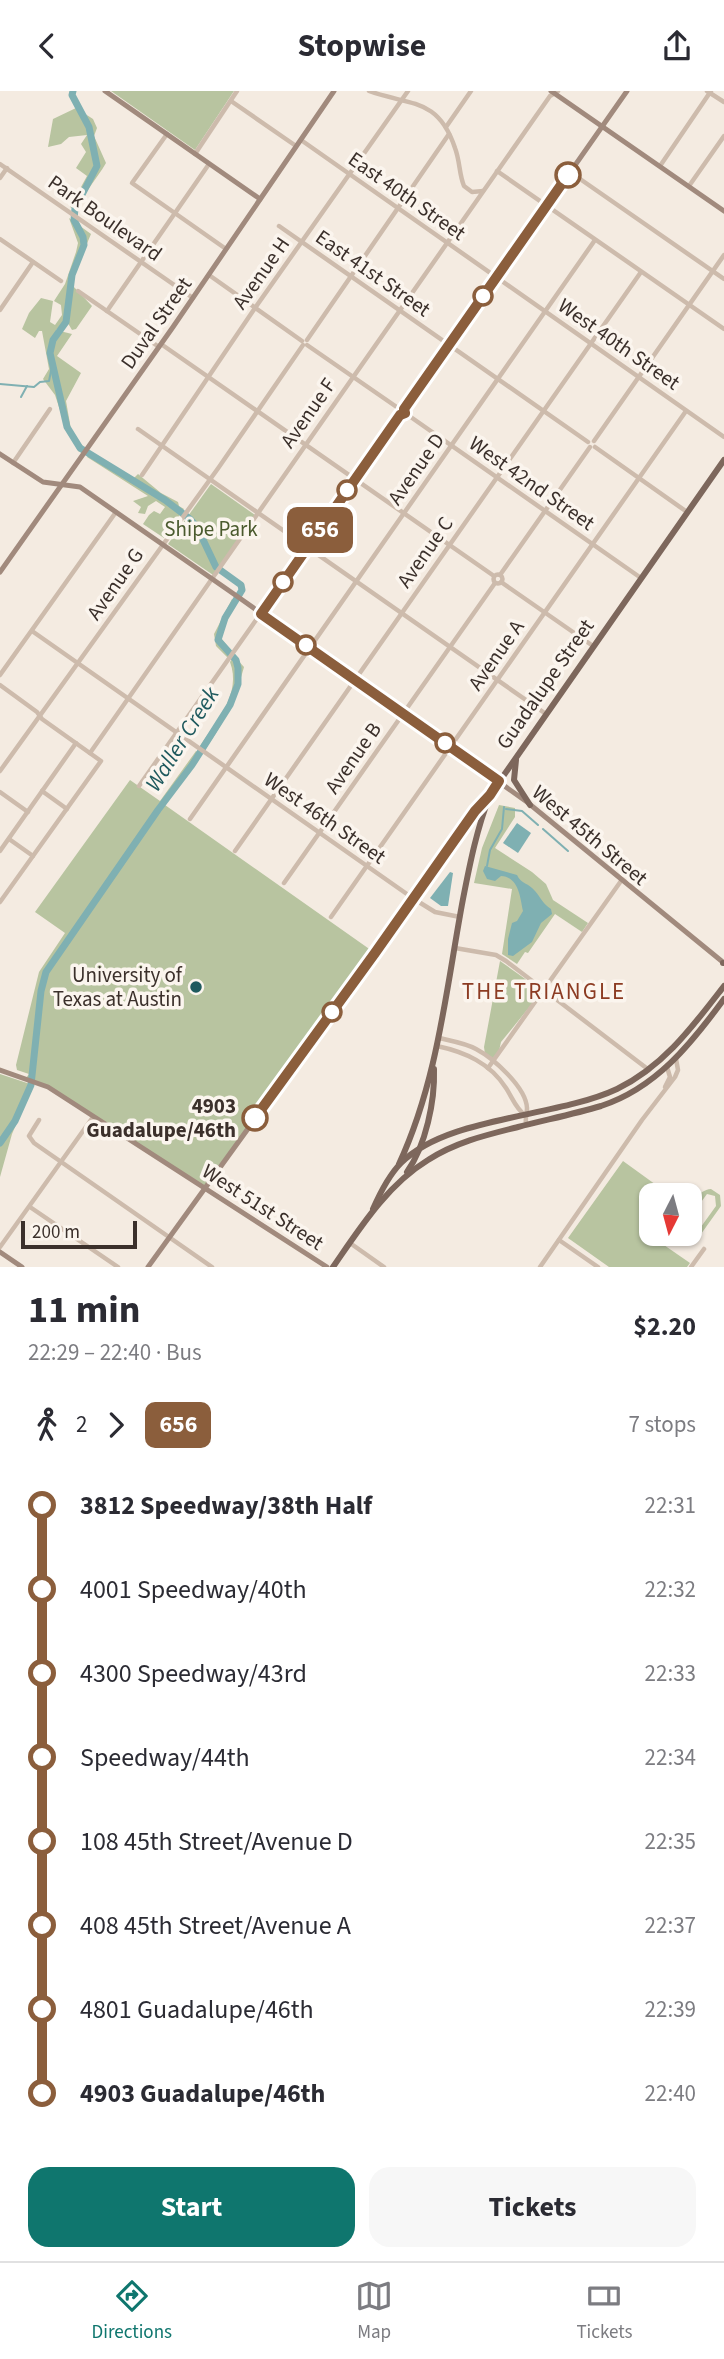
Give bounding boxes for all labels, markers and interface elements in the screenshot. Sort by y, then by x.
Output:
text: Stopwise [298,23,426,69]
icon: back [28,27,66,65]
icon: share [658,27,696,65]
street label: East 40th Street [342,144,472,248]
unlabelled marker [555,162,581,188]
street label: Park Boulevard [42,168,168,268]
street label: East 41st Street [309,222,437,324]
street label: Avenue H [225,231,297,315]
street label: Duval Street [113,271,199,375]
unlabelled marker [473,286,493,306]
street label: West 40th Street [552,291,686,397]
street label: Avenue F [273,372,343,454]
street label: Avenue D [380,427,452,511]
street label: West 42nd Street [463,428,601,538]
unlabelled marker [337,480,357,500]
line badge: 656 [280,507,360,553]
street label: Avenue C [390,510,460,594]
text: 656 [301,512,339,547]
park label: Shipe Park [164,514,258,544]
street label: Avenue G [79,542,151,626]
unlabelled marker [273,572,293,592]
street label: Avenue A [461,613,532,697]
street label: Guadalupe Street [489,613,601,755]
unlabelled marker [296,635,316,655]
water label: Waller Creek [137,679,228,798]
street label: Avenue B [317,716,389,800]
unlabelled marker [435,733,455,753]
street label: West 46th Street [258,765,392,871]
street label: West 45th Street [526,778,654,892]
place label: University of Texas at Austin [53,960,183,1014]
district label: THE TRIANGLE [462,975,626,1008]
marker: University of Texas at Austin [188,979,204,995]
unlabelled marker [322,1002,342,1022]
place label: 4903 Guadalupe/46th [86,1091,236,1145]
marker: 4903 Guadalupe/46th [242,1105,268,1131]
street label: West 51st Street [196,1156,330,1258]
north arrow [639,1183,702,1246]
map controls [639,1183,702,1246]
scale bar [21,1218,136,1250]
text: 200 m [32,1219,80,1246]
text: 11 min [28,1283,141,1337]
text: $2.20 [633,1308,696,1345]
text: 22:29 – 22:40 · Bus [28,1336,202,1369]
icon: walk [28,1406,66,1444]
icon: forward [97,1406,135,1444]
text: 656 [159,1407,197,1442]
text: 2 [76,1408,87,1441]
text: 7 stops [629,1408,696,1441]
text: 3812 Speedway/38th Half [80,1487,372,1524]
text: 22:31 [645,1489,696,1522]
text: 4001 Speedway/40th [80,1571,307,1608]
text: 22:32 [645,1573,696,1606]
text: 4300 Speedway/43rd [80,1655,307,1692]
text: 22:33 [645,1657,696,1690]
text: Speedway/44th [80,1739,250,1776]
text: 22:34 [645,1741,696,1774]
text: 108 45th Street/Avenue D [80,1823,353,1860]
text: 22:35 [645,1825,696,1858]
text: 408 45th Street/Avenue A [80,1907,351,1944]
text: 22:37 [645,1909,696,1942]
text: 4801 Guadalupe/46th [80,1991,314,2028]
text: 22:39 [645,1993,696,2026]
text: 4903 Guadalupe/46th [80,2075,325,2112]
text: 22:40 [645,2077,696,2110]
button: Start [28,2167,355,2247]
button: Tickets [369,2167,696,2247]
tab: Directions [92,2277,172,2346]
tab: Map [355,2277,393,2346]
tab: Tickets [576,2277,632,2346]

